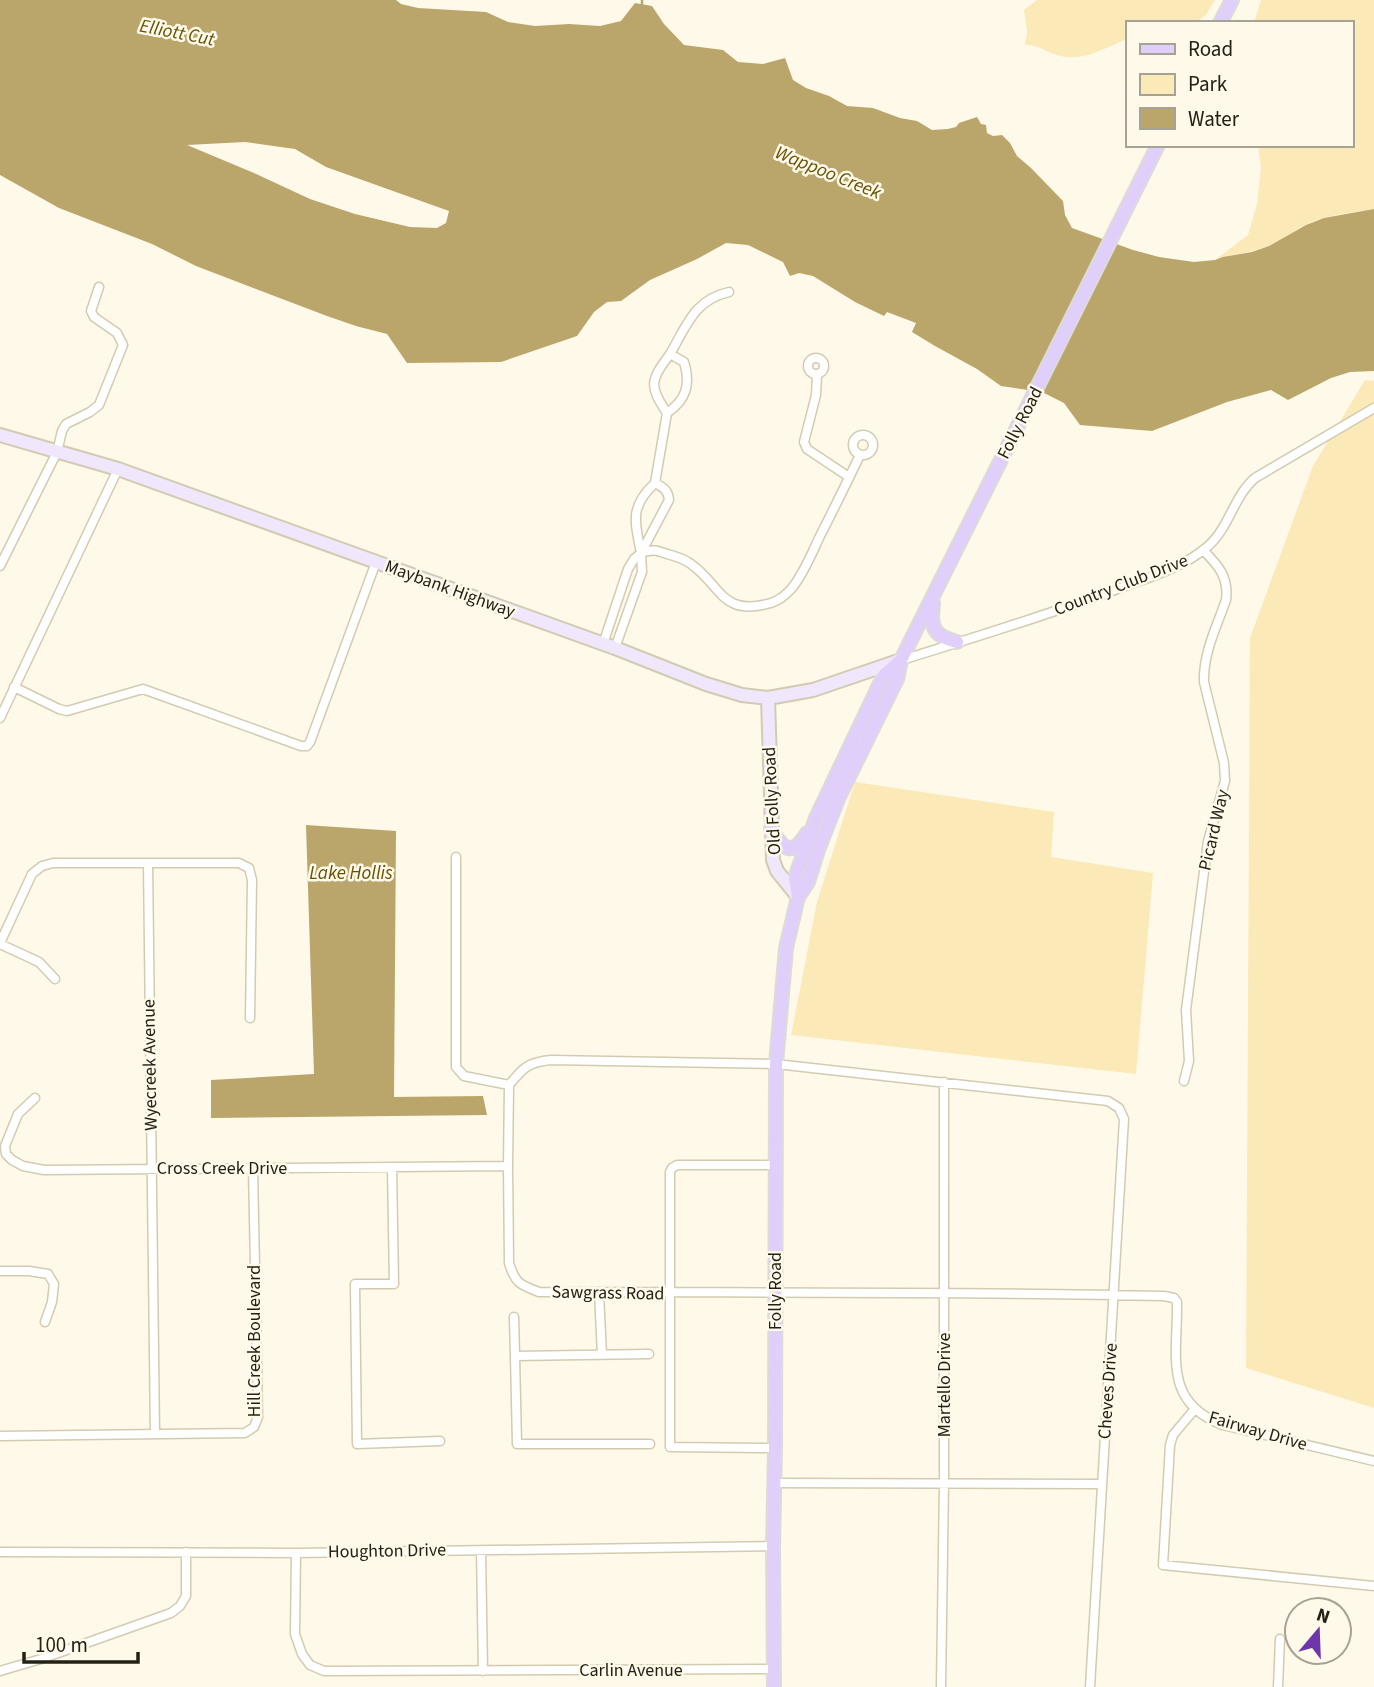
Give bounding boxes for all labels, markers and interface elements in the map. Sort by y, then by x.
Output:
water label: Elliott Cut [137,13,218,54]
legend [1126,21,1353,147]
text: Road [1188,34,1233,64]
text: Park [1188,69,1228,99]
text: Water [1188,104,1240,134]
water label: Wappoo Creek [771,139,886,207]
street label: Folly Road [991,382,1049,464]
street label: Country Club Drive [1050,548,1192,622]
street label: Maybank Highway [381,554,519,624]
street label: Old Folly Road [757,746,787,856]
street label: Picard Way [1193,786,1236,873]
water label: Lake Hollis [309,860,393,887]
street label: Wyecreek Avenue [136,999,164,1131]
street label: Cross Creek Drive [157,1156,287,1181]
street label: Folly Road [763,1252,788,1330]
street label: Hill Creek Boulevard [242,1265,267,1417]
street label: Sawgrass Road [551,1280,665,1306]
street label: Martello Drive [932,1333,957,1437]
street label: Cheves Drive [1092,1342,1124,1440]
street label: Fairway Drive [1206,1405,1310,1457]
street label: Houghton Drive [328,1537,446,1565]
north arrow [1283,1596,1353,1666]
text: N [1313,1602,1333,1631]
scale bar [24,1620,138,1664]
text: 100 m [35,1630,88,1660]
street label: Carlin Avenue [579,1658,683,1683]

